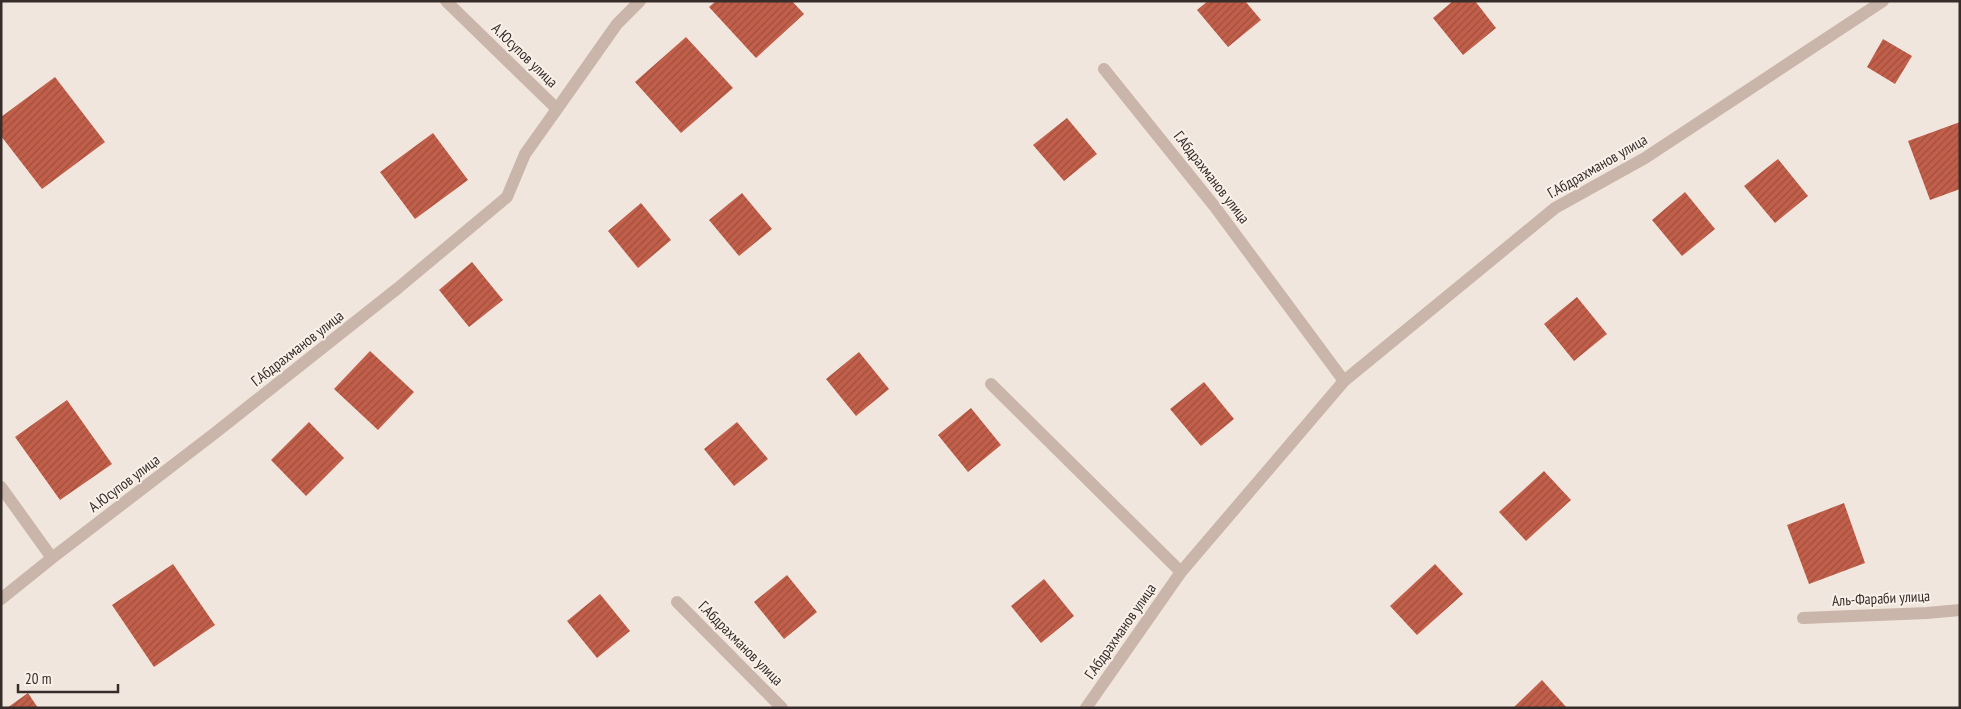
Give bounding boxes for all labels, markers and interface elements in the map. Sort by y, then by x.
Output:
street label: А.Юсупов улица [488,19,562,91]
street label: Г.Абдрахманов улица [1170,127,1254,227]
street label: Г.Абдрахманов улица [1544,130,1650,202]
street label: Г.Абдрахманов улица [247,306,347,390]
street label: А.Юсупов улица [85,450,163,516]
street label: Г.Абдрахманов улица [1080,580,1160,682]
street label: Аль-Фараби улица [1832,586,1930,610]
street label: Г.Абдрахманов улица [695,597,787,689]
scale bar [18,662,118,694]
text: 20 m [25,669,51,688]

